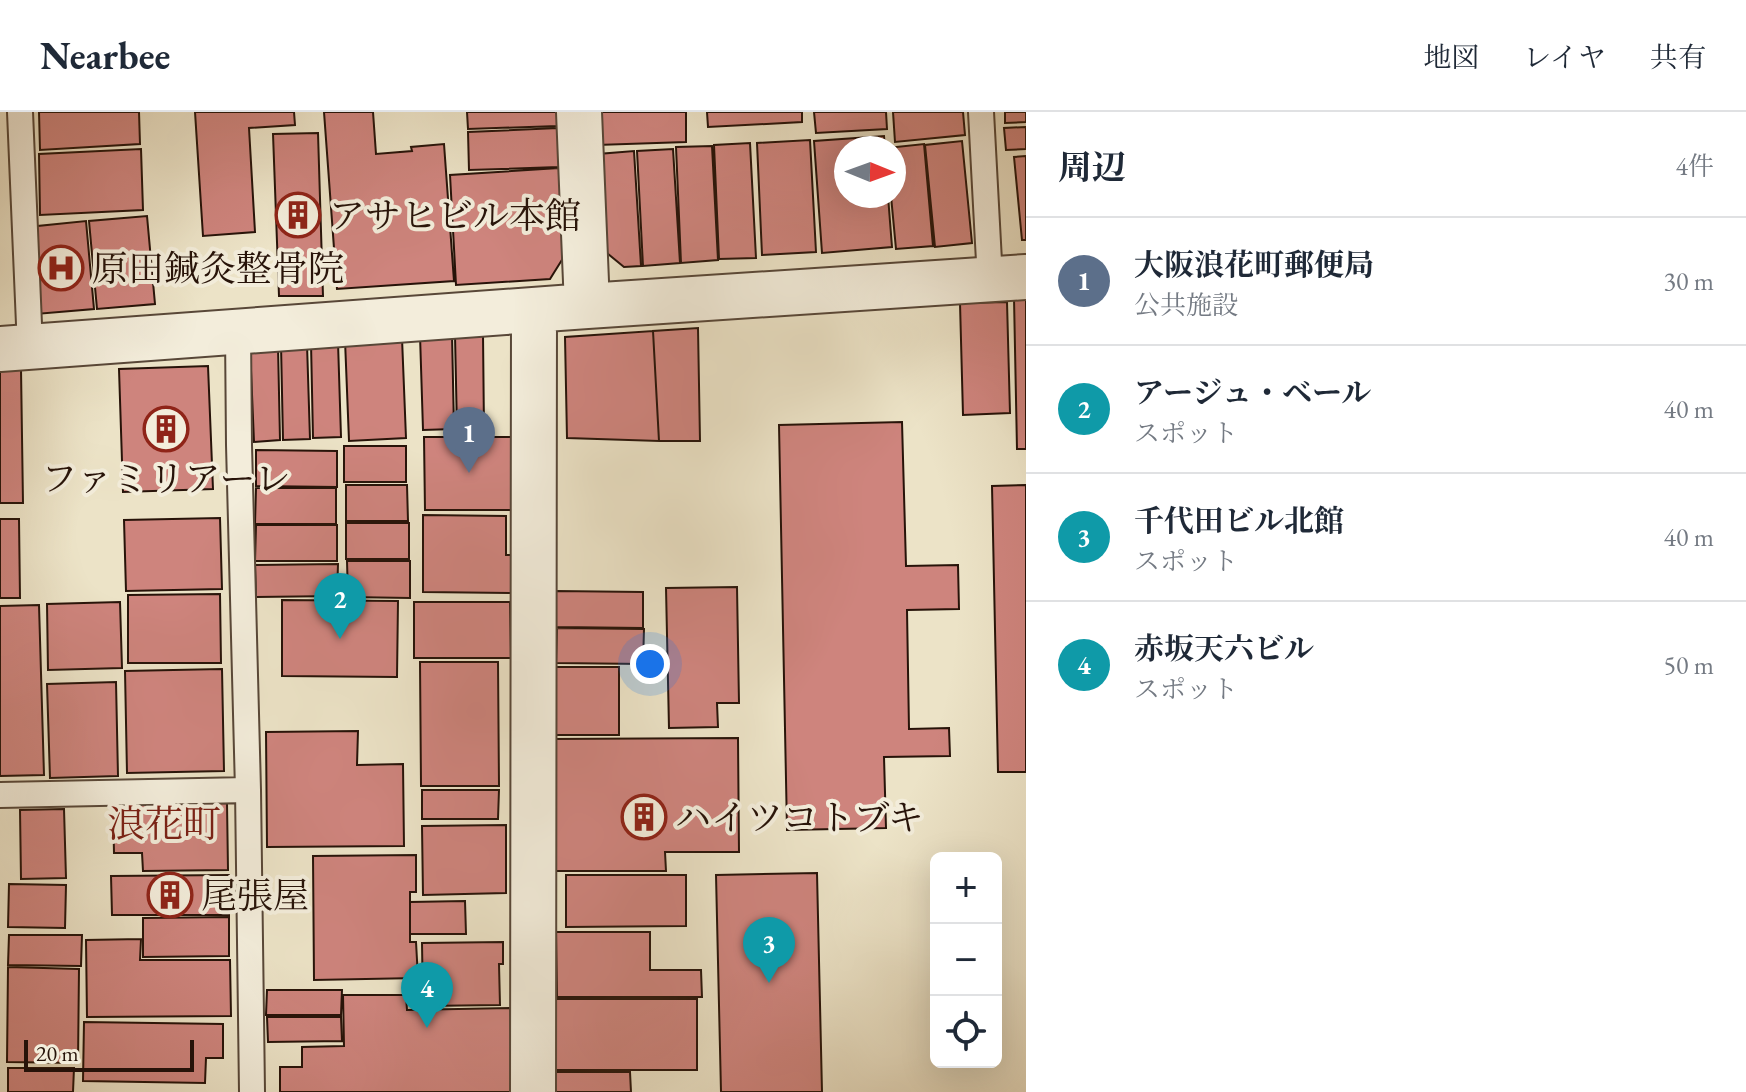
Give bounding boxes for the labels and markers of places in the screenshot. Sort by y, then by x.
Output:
building icon: アサヒビル本館 [274,191,322,239]
place label: アサヒビル本館 [329,192,581,239]
hospital icon: 原田鍼灸整骨院 [37,244,85,292]
place label: 原田鍼灸整骨院 [92,245,344,292]
building icon: ファミリアーレ [142,405,190,453]
pin: 1 [443,407,495,473]
place label: ファミリアーレ [41,455,291,502]
pin: 2 [314,573,366,639]
building icon: ハイツコトブキ [620,793,668,841]
place label: ハイツコトブキ [675,794,924,841]
building icon: 尾張屋 [146,871,194,919]
place label: 尾張屋 [201,872,309,919]
pin: 3 [743,917,795,983]
pin: 4 [401,962,453,1028]

